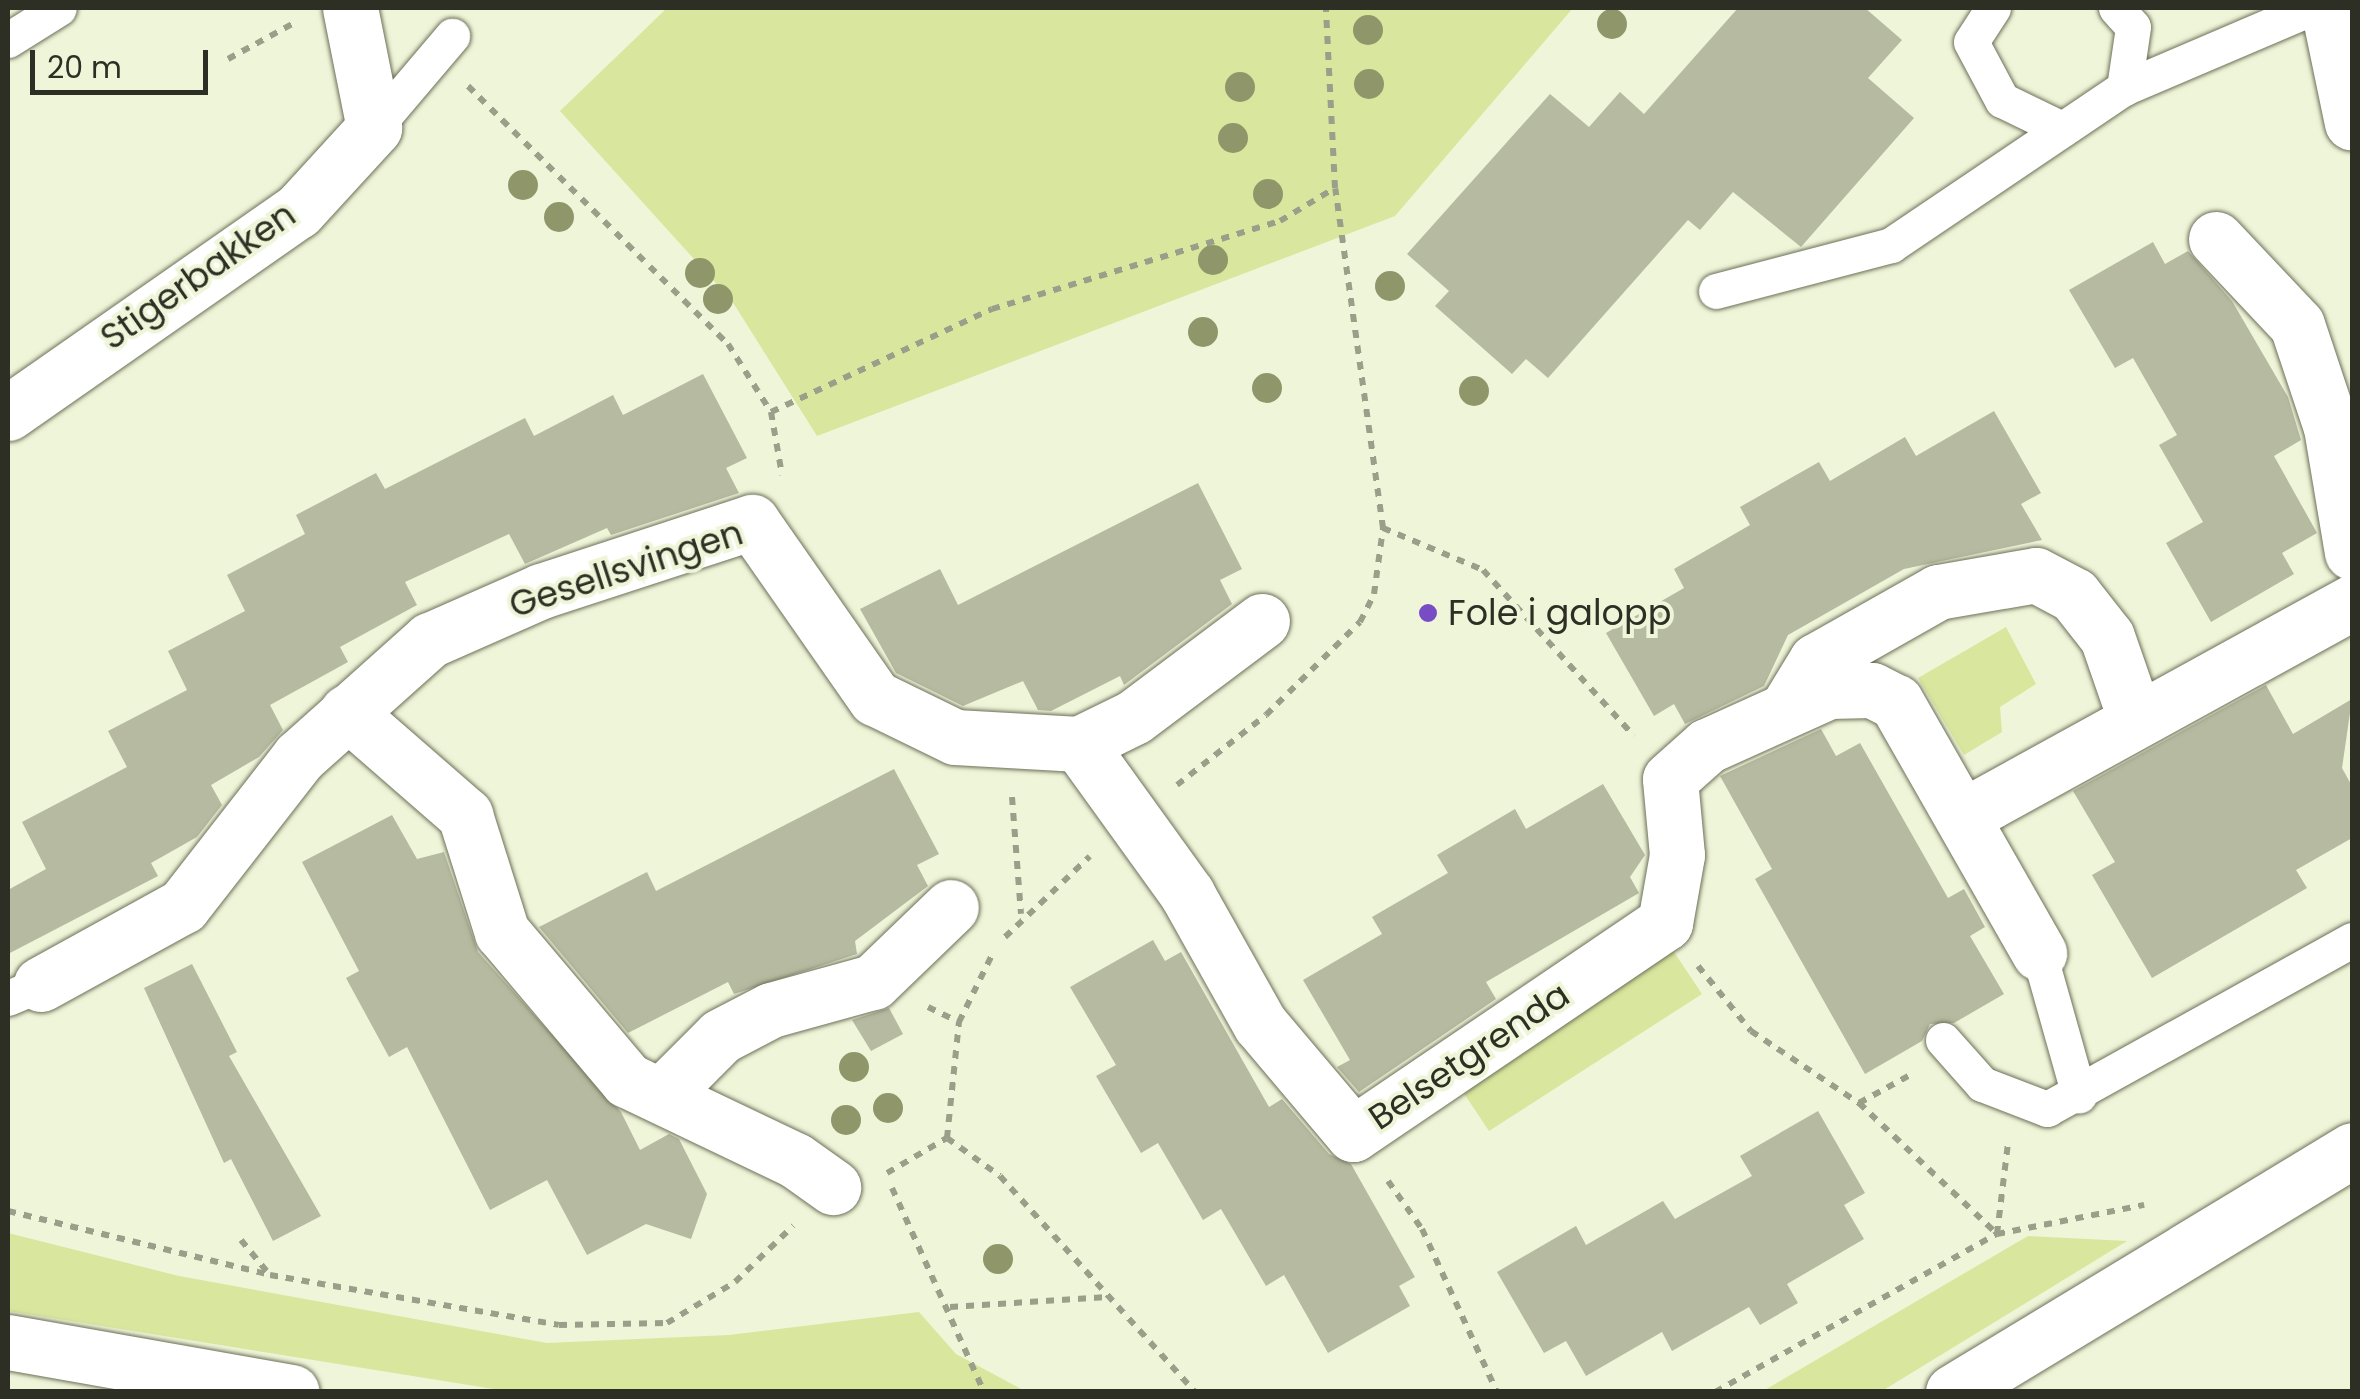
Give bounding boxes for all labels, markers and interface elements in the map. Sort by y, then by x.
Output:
scale bar [35,30,212,92]
text: 20 m [47,46,122,89]
street label: Stigerbakken [93,193,303,359]
street label: Gesellsvingen [504,512,748,626]
place label: Fole i galopp [1448,592,1671,634]
marker: Fole i galopp [1417,602,1439,624]
street label: Belsetgrenda [1361,974,1577,1138]

